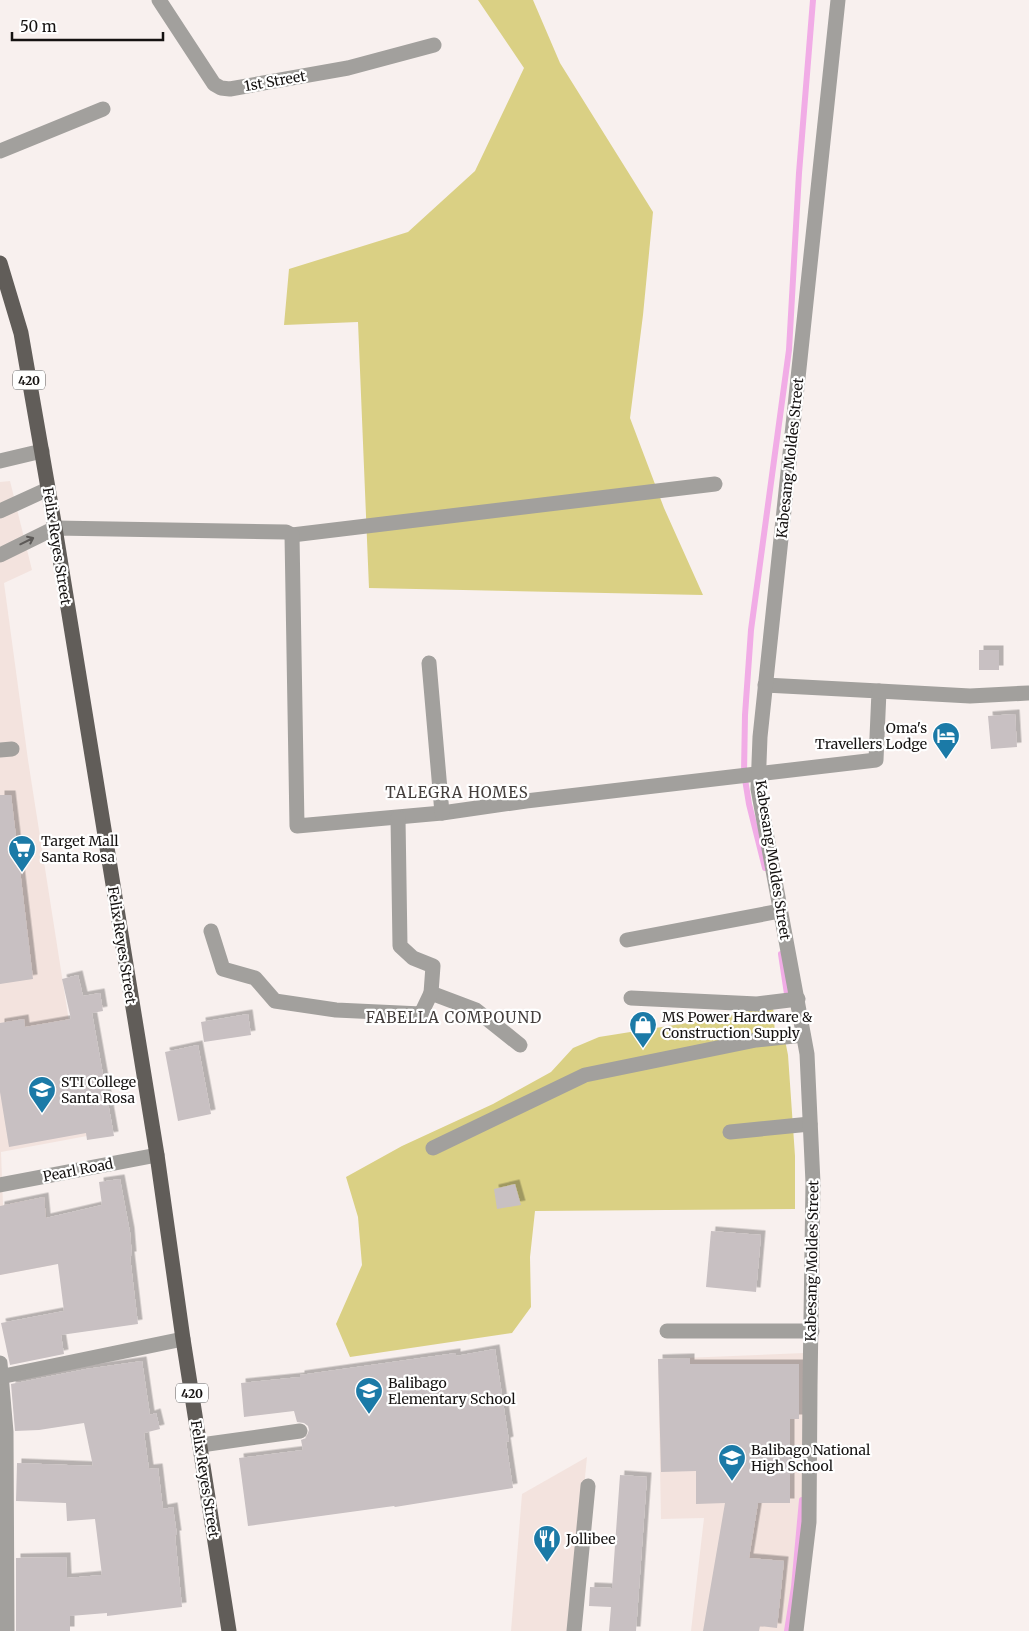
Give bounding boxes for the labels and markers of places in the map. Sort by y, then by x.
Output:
place label: Oma's Travellers Lodge [815,719,927,753]
hotel icon: Oma's Travellers Lodge [931,721,961,760]
place label: Target Mall Santa Rosa [41,832,119,866]
supermarket icon: Target Mall Santa Rosa [7,834,37,873]
place label: MS Power Hardware & Construction Supply [662,1008,813,1042]
shop icon: MS Power Hardware & Construction Supply [628,1010,658,1049]
place label: STI College Santa Rosa [61,1073,136,1107]
school or university icon: STI College Santa Rosa [27,1075,57,1114]
place label: Balibago Elementary School [388,1374,516,1408]
school or university icon: Balibago Elementary School [354,1376,384,1415]
place label: Balibago National High School [751,1441,871,1475]
school or university icon: Balibago National High School [717,1443,747,1482]
restaurant icon: Jollibee [532,1524,562,1563]
place label: Jollibee [565,1530,616,1548]

